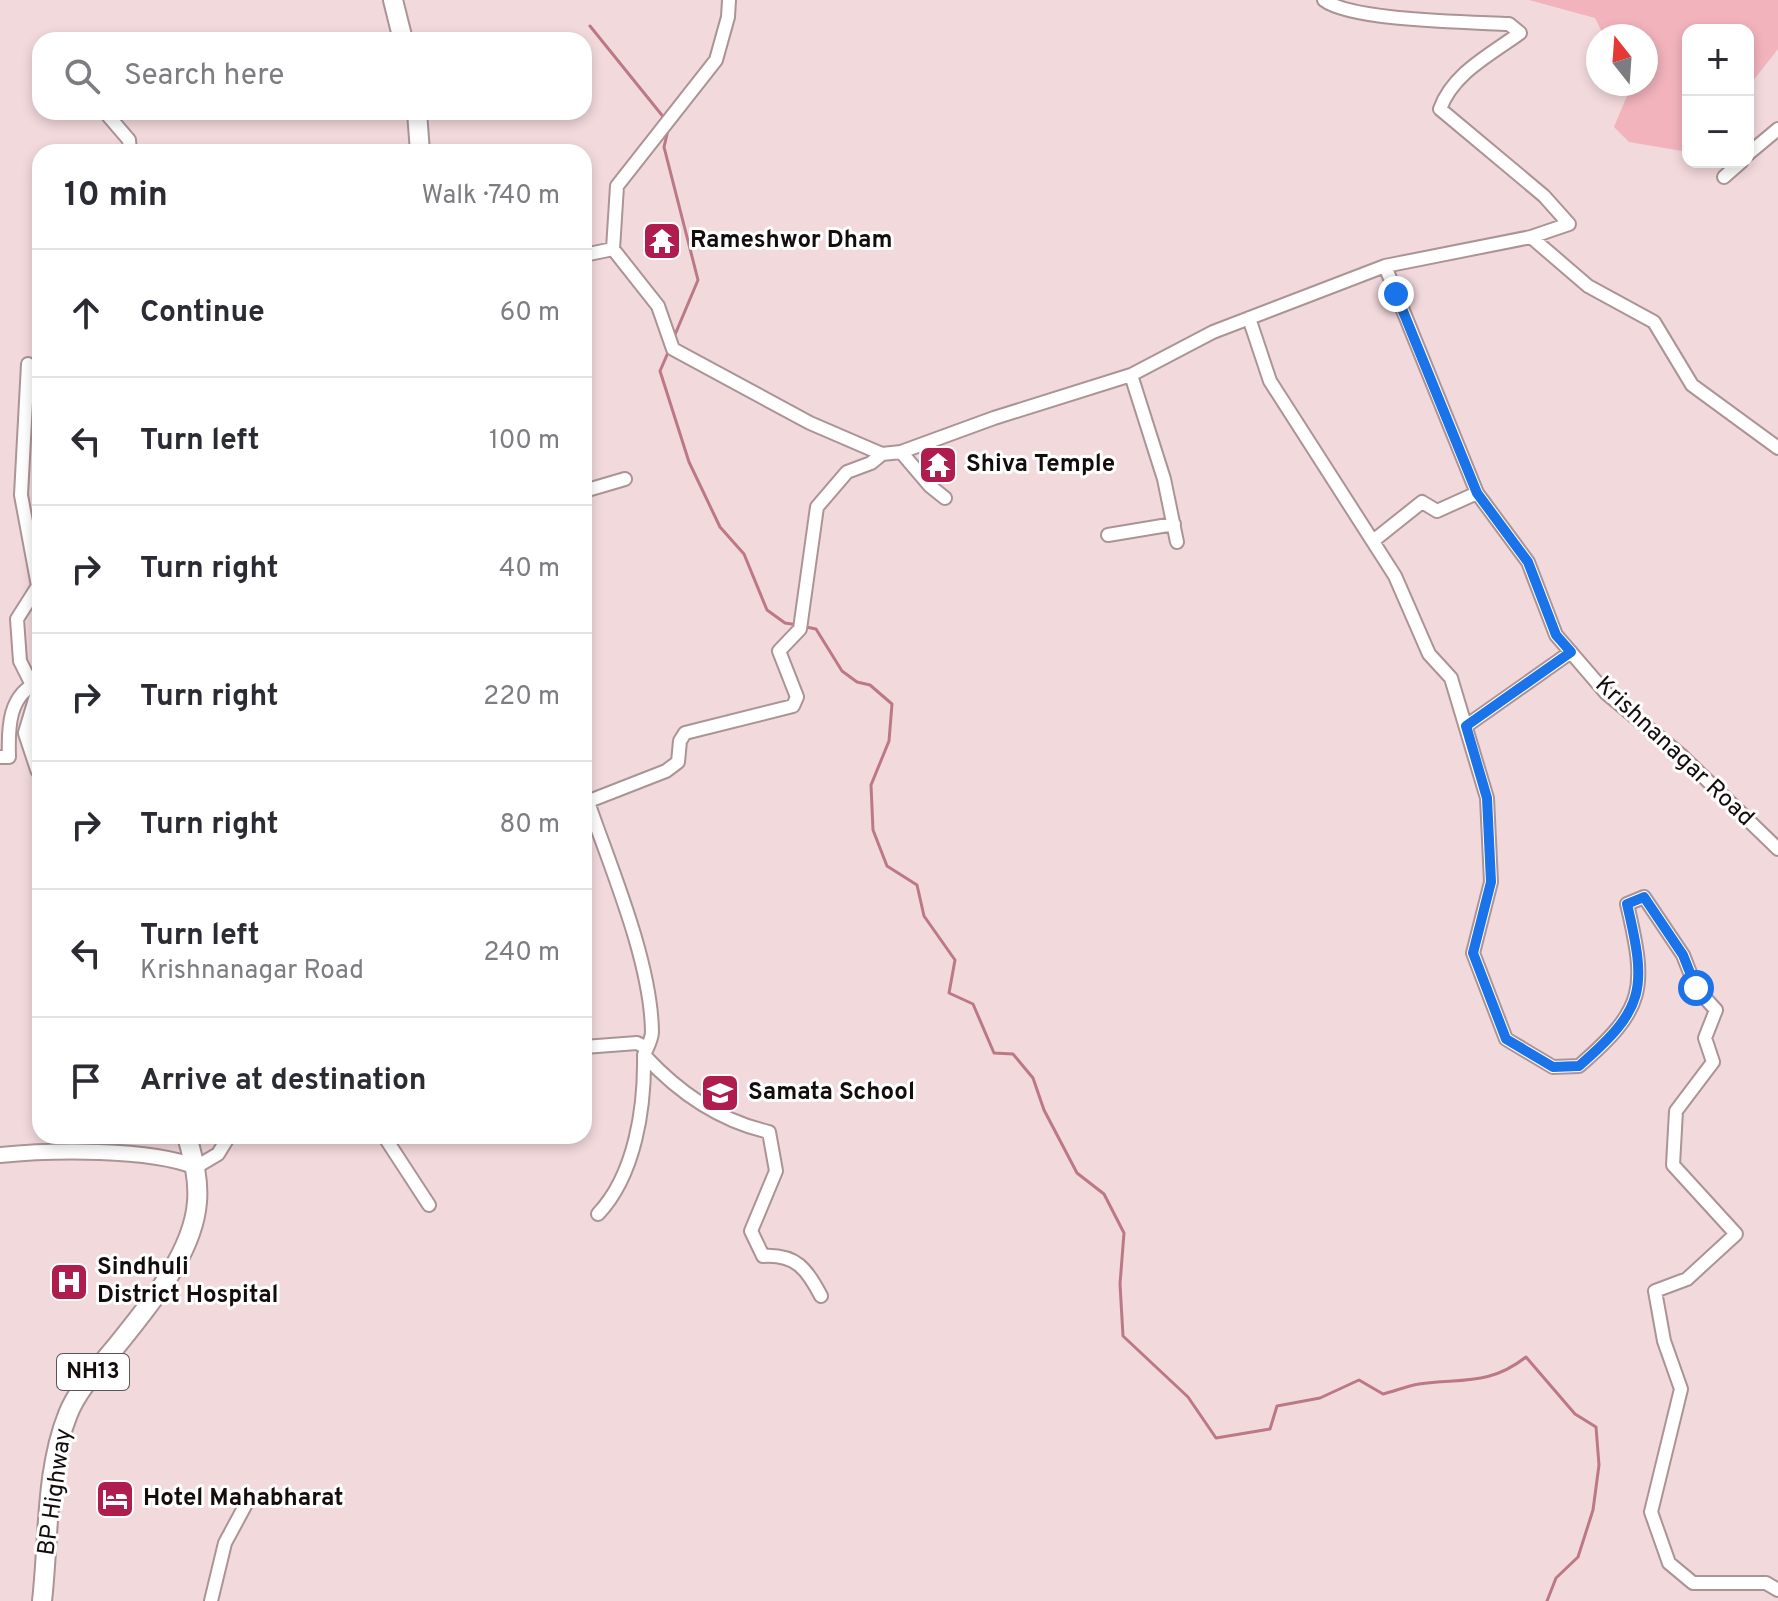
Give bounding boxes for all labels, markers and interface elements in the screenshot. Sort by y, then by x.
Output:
north arrow [1586,24,1658,96]
map controls [1682,24,1754,168]
button: + [1682,24,1754,96]
search box [32,32,592,120]
icon: search [60,54,104,98]
text: Search here [124,58,284,95]
button: − [1682,96,1754,168]
text: 10 min [64,175,168,218]
text: Walk · 740 m [421,180,560,213]
temple icon: Rameshwor Dham [641,220,683,262]
place label: Rameshwor Dham [690,226,893,256]
route end [1378,276,1414,312]
icon: ahead [64,291,108,335]
text: Continue [140,295,265,332]
text: 60 m [500,297,560,330]
icon: left [64,419,108,463]
text: Turn left [140,423,260,460]
text: 100 m [489,425,560,458]
temple icon: Shiva Temple [917,444,959,486]
place label: Shiva Temple [966,450,1115,480]
icon: right [64,547,108,591]
text: Turn right [140,551,278,588]
text: 40 m [499,553,560,586]
street label: Krishnanagar Road [1588,671,1760,833]
icon: right [64,675,108,719]
text: Turn right [140,679,278,716]
text: 220 m [483,681,560,714]
icon: right [64,803,108,847]
text: Turn right [140,807,278,844]
text: 80 m [500,809,560,842]
text: Turn left [140,918,260,955]
icon: left [64,931,108,975]
text: 240 m [483,937,560,970]
text: Krishnanagar Road [140,955,364,988]
route start [1678,970,1714,1006]
icon: arrive [64,1059,108,1103]
text: Arrive at destination [140,1063,426,1100]
school or university icon: Samata School [699,1072,741,1114]
place label: Samata School [748,1078,915,1108]
place label: Sindhuli District Hospital [97,1253,279,1311]
hospital icon: Sindhuli District Hospital [48,1261,90,1303]
road number: NH13 [57,1354,129,1390]
street label: BP Highway [32,1426,80,1558]
hotel icon: Hotel Mahabharat [94,1478,136,1520]
place label: Hotel Mahabharat [143,1484,344,1514]

